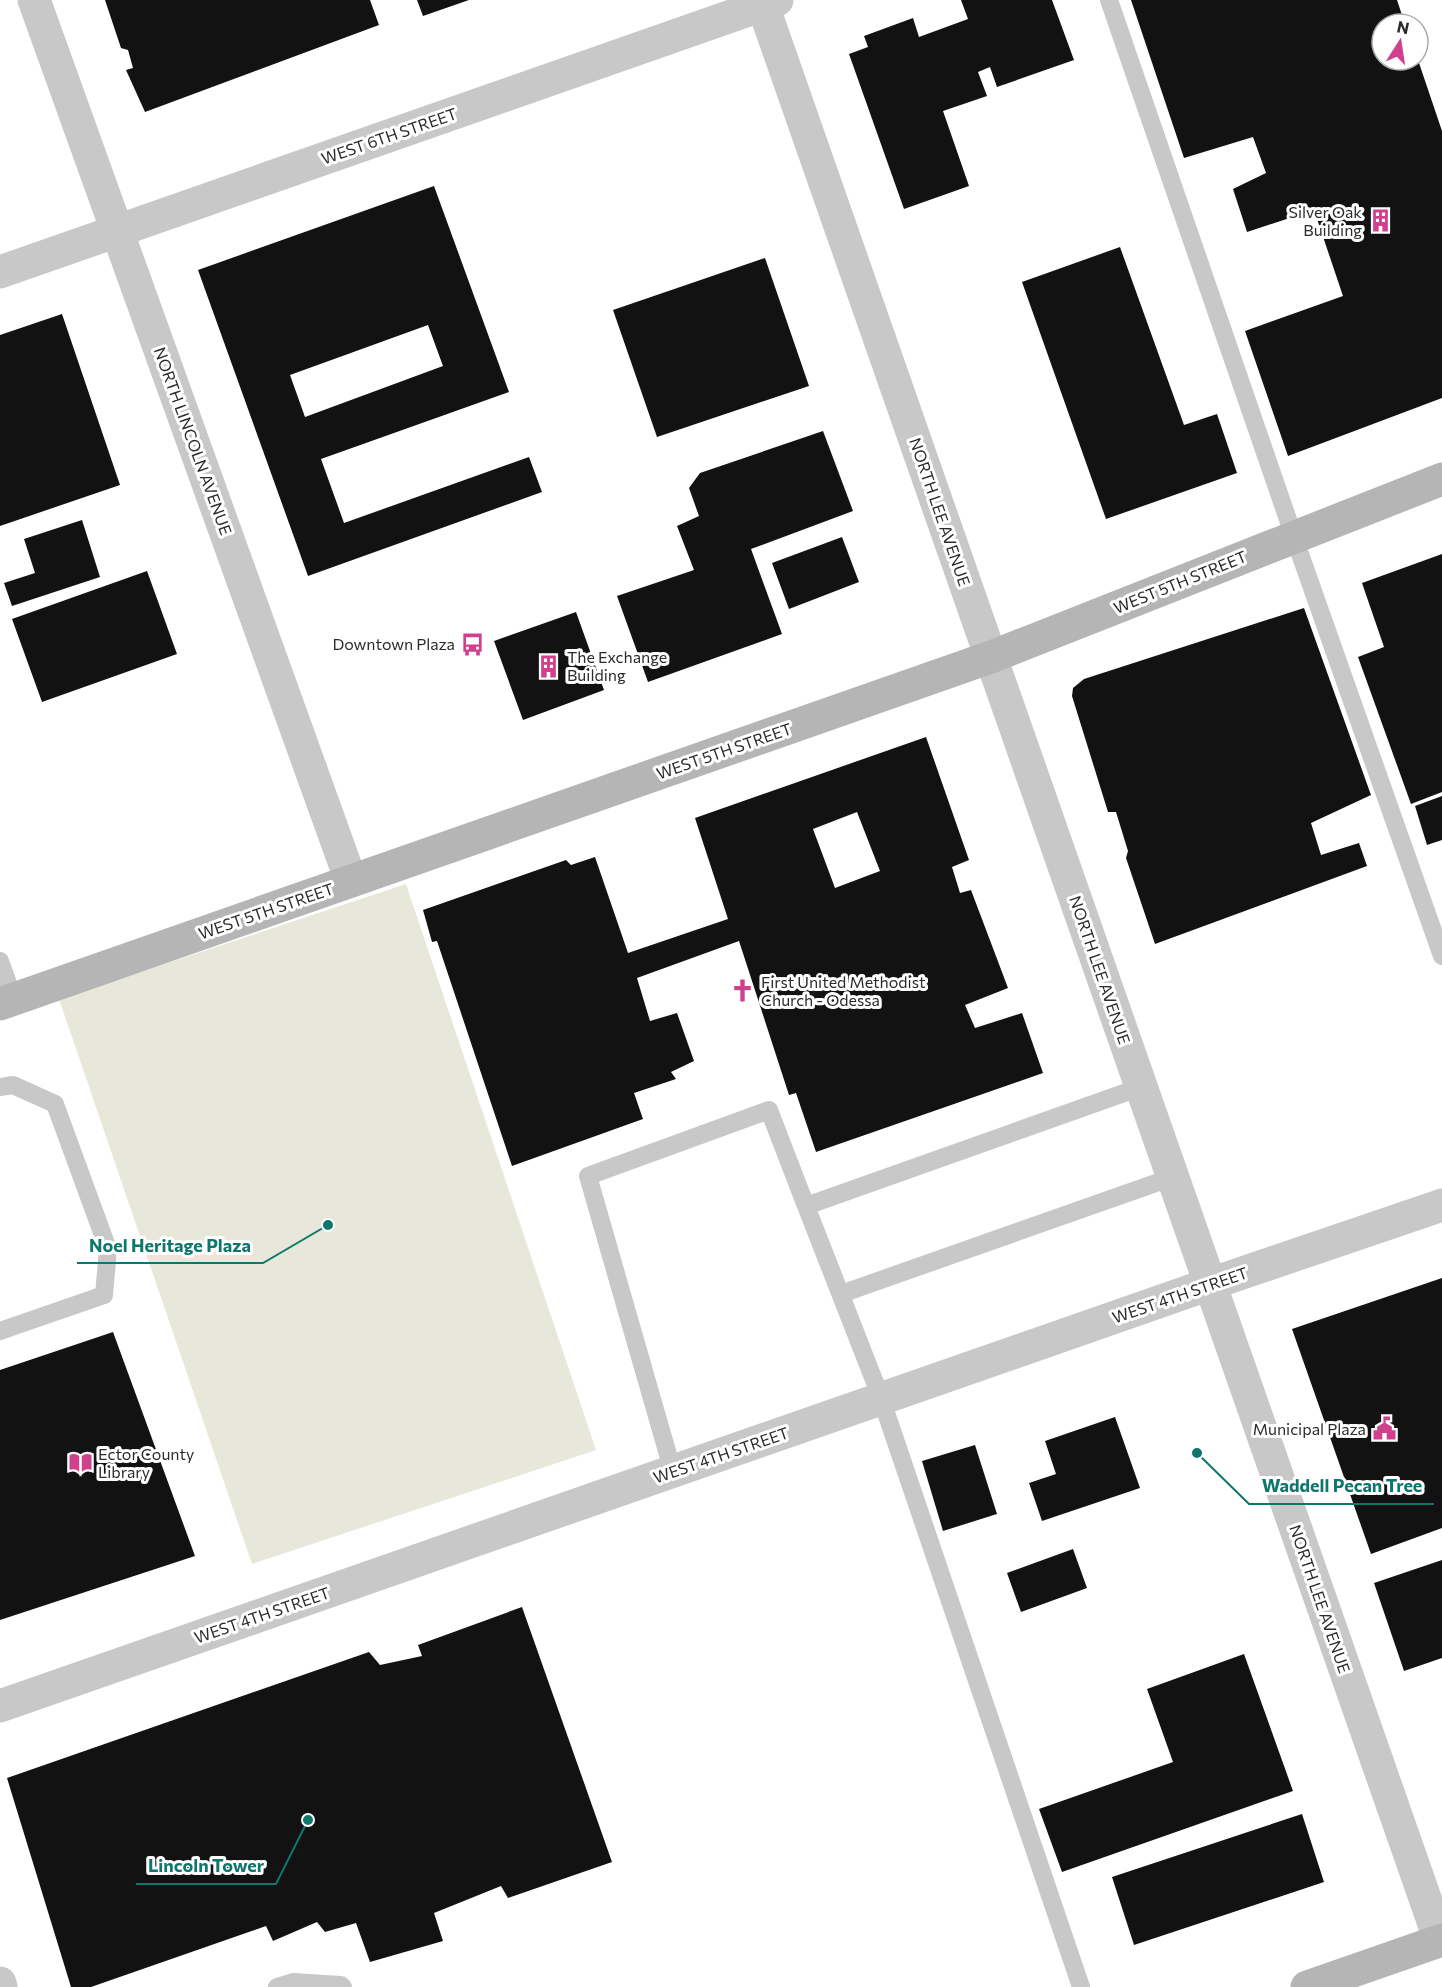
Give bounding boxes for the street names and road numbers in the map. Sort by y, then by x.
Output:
street label: WEST 6TH STREET [319,103,459,168]
street label: NORTH LINCOLN AVENUE [151,344,236,537]
street label: NORTH LEE AVENUE [906,435,975,589]
street label: WEST 5TH STREET [1110,546,1249,617]
street label: WEST 5TH STREET [654,718,794,783]
street label: WEST 5TH STREET [196,878,336,943]
street label: NORTH LEE AVENUE [1066,893,1135,1047]
street label: WEST 4TH STREET [1110,1262,1250,1327]
street label: WEST 4TH STREET [651,1422,791,1487]
street label: NORTH LEE AVENUE [1286,1522,1355,1676]
street label: WEST 4TH STREET [192,1582,332,1647]

